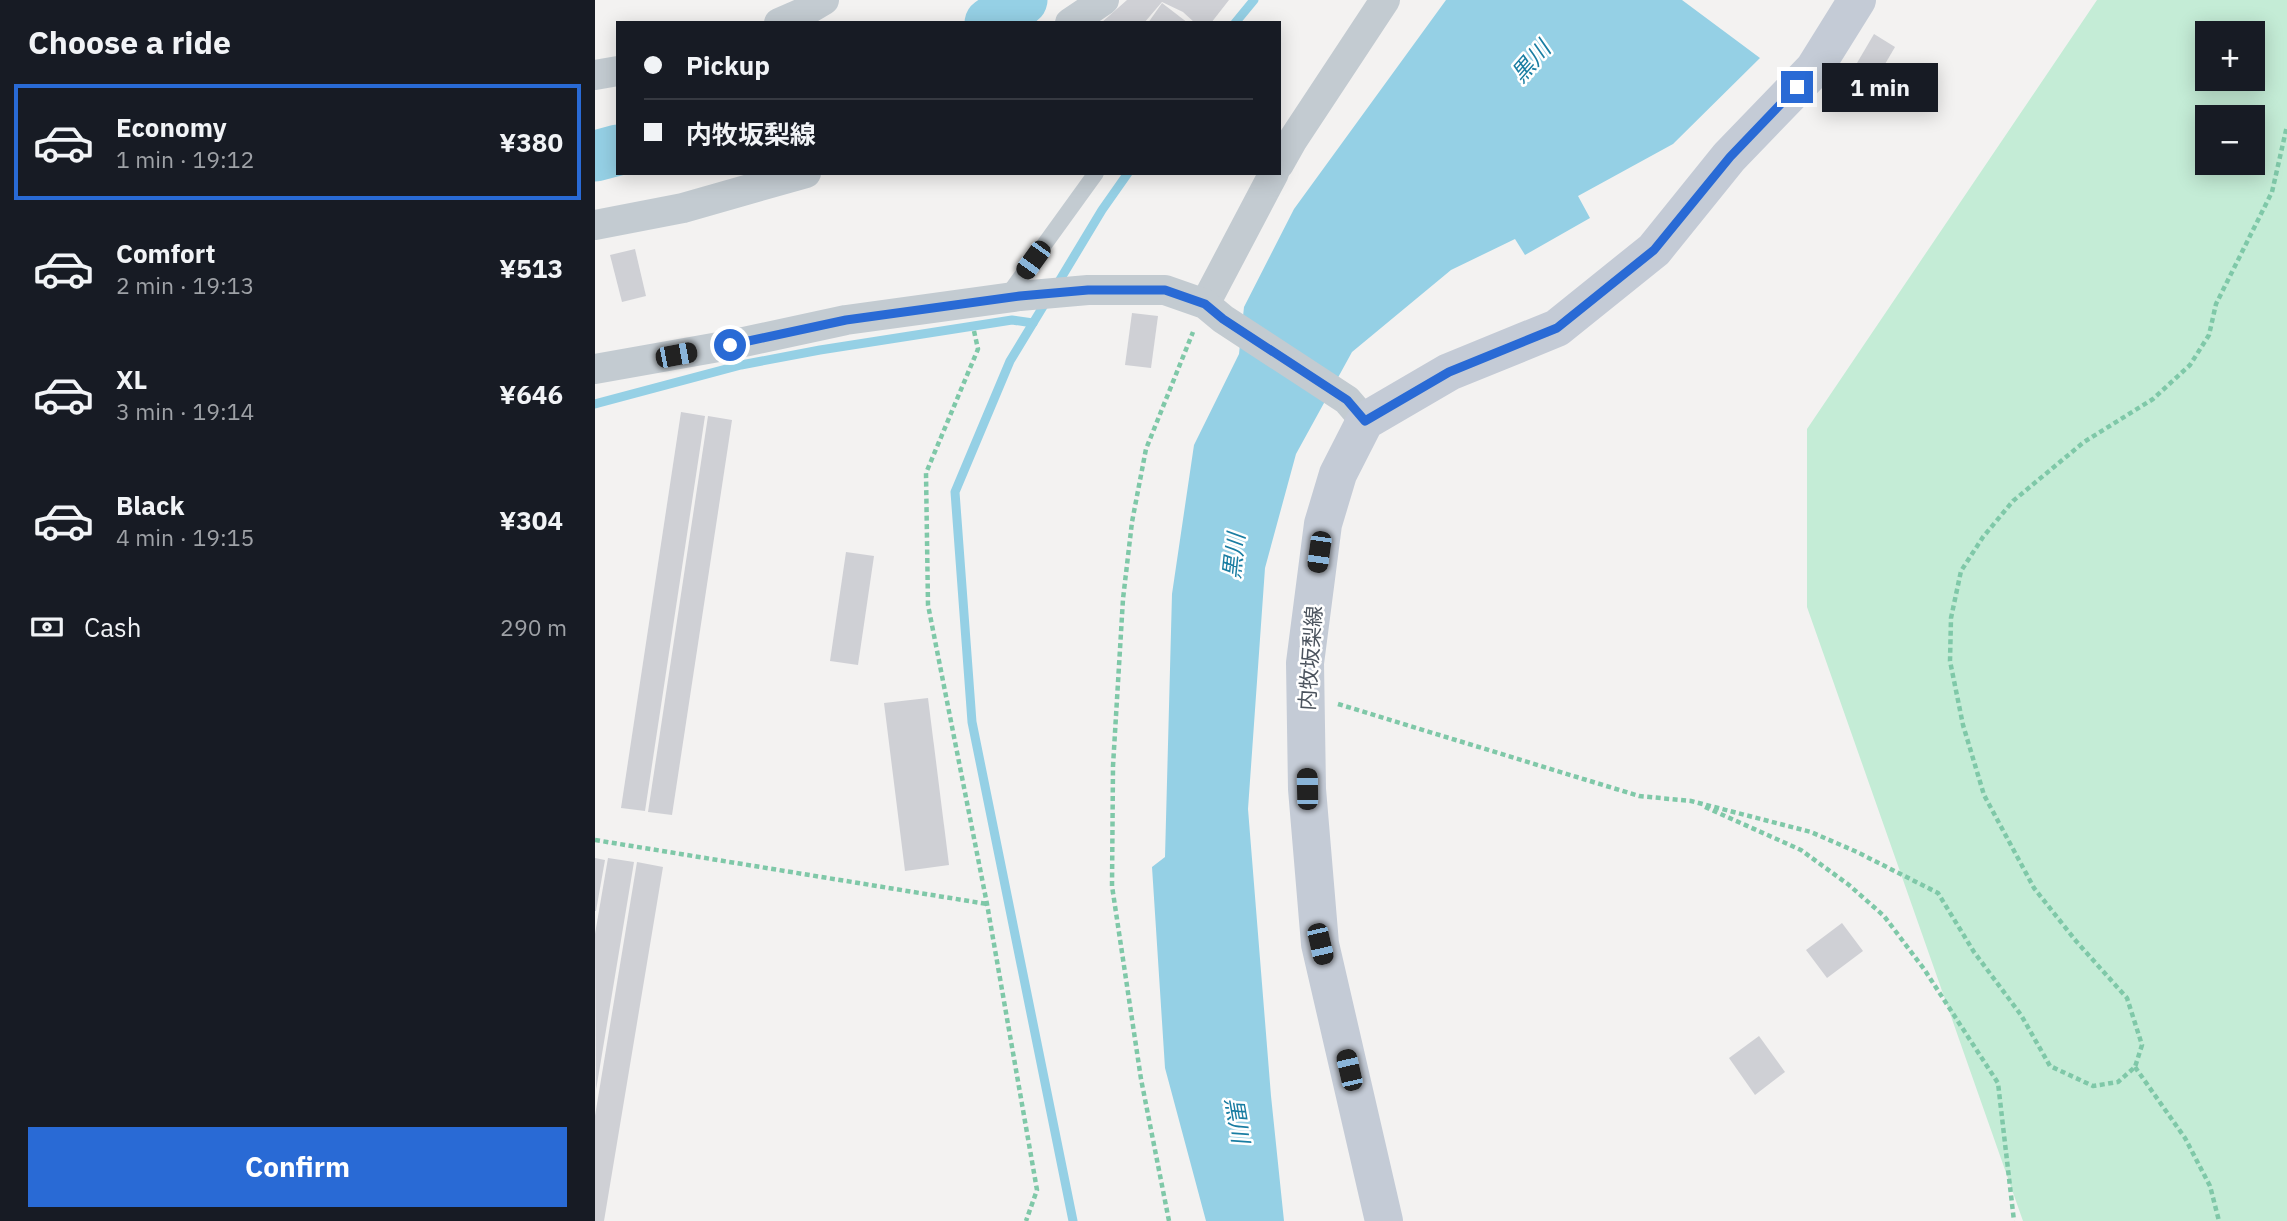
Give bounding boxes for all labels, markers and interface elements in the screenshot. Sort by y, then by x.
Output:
text: Choose a ride [28,21,231,63]
map controls [2195,21,2265,175]
button: + [2195,21,2265,91]
water label: 黒川 [1504,32,1558,88]
text: Pickup [686,48,770,82]
callout: 1 min [1821,62,1937,112]
route end [1781,71,1813,103]
text: 1 min [1850,72,1910,102]
button: − [2195,105,2265,175]
text: Economy [116,110,227,144]
icon: car [32,111,95,174]
text: 内牧坂梨線 [686,117,816,151]
text: ¥380 [499,125,563,159]
text: 1 min · 19:12 [116,144,254,174]
text: Comfort [116,236,215,270]
icon: car [32,237,95,300]
car [1013,237,1054,283]
text: ¥513 [499,251,563,285]
text: 2 min · 19:13 [116,270,254,300]
route start [714,329,746,361]
car [654,341,699,369]
text: XL [116,362,147,396]
icon: car [32,363,95,426]
text: ¥646 [499,377,563,411]
text: 3 min · 19:14 [116,396,254,426]
text: Black [116,488,184,522]
icon: car [32,489,95,552]
text: ¥304 [499,503,563,537]
text: 4 min · 19:15 [116,522,254,552]
water label: 黒川 [1216,529,1251,580]
car [1306,530,1333,574]
street label: 内牧坂梨線 [1292,605,1328,711]
icon: cash [28,608,66,646]
text: Cash [84,610,141,644]
text: 290 m [500,612,567,642]
car [1297,768,1318,810]
car [1306,921,1335,967]
car [1335,1047,1364,1093]
water label: 黒川 [1219,1095,1257,1148]
button: Confirm [28,1127,567,1207]

